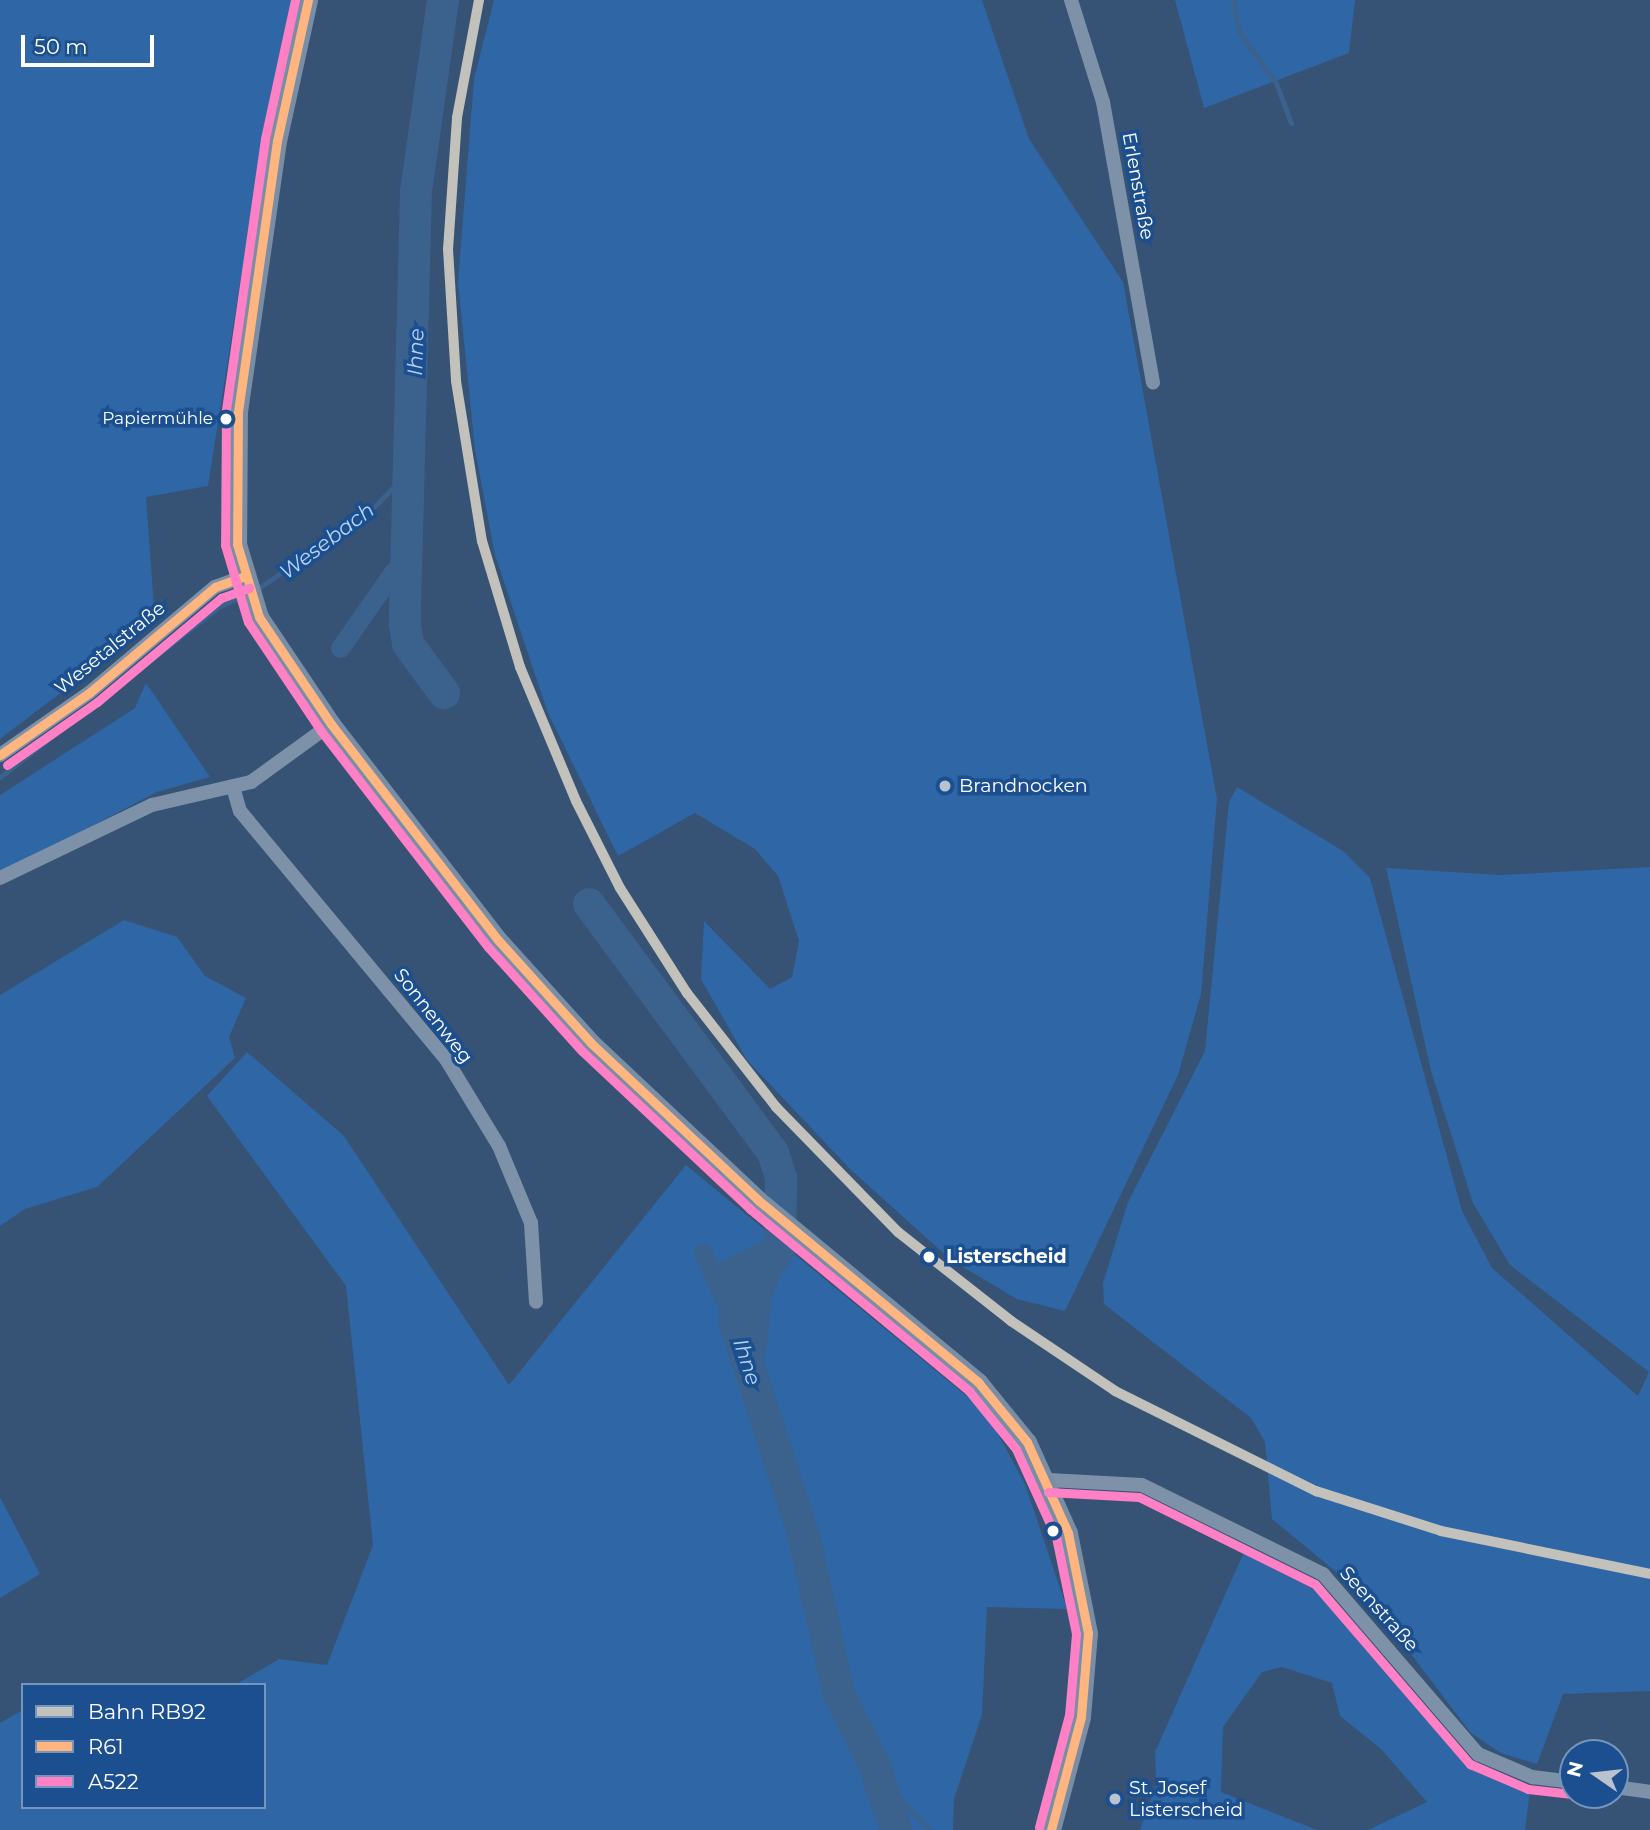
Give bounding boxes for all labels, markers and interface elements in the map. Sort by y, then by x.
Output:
scale bar [24,21,158,65]
text: 50 m [34,34,88,59]
street label: Erlenstraße [1117,130,1159,242]
water label: Ihne [403,328,429,376]
place label: Papiermühle [102,409,213,429]
marker: Papiermühle [219,412,233,426]
water label: Wesebach [275,497,379,585]
street label: Wesetalstraße [50,597,170,699]
place label: Brandnocken [959,775,1088,797]
marker: Brandnocken [937,778,953,794]
street label: Sonnenweg [389,964,477,1068]
marker: Listerscheid [918,1246,940,1268]
place label: Listerscheid [946,1246,1067,1268]
water label: Ihne [728,1336,766,1388]
unlabelled marker [1046,1524,1060,1538]
street label: Seenstraße [1335,1562,1423,1656]
legend [21,1683,266,1809]
text: Bahn RB92 [88,1699,206,1724]
text: R61 [88,1734,124,1759]
north arrow [1559,1739,1629,1809]
text: N [1562,1759,1588,1780]
text: A522 [88,1769,139,1794]
place label: St. Josef Listerscheid [1129,1777,1243,1821]
marker: St. Josef Listerscheid [1107,1791,1123,1807]

